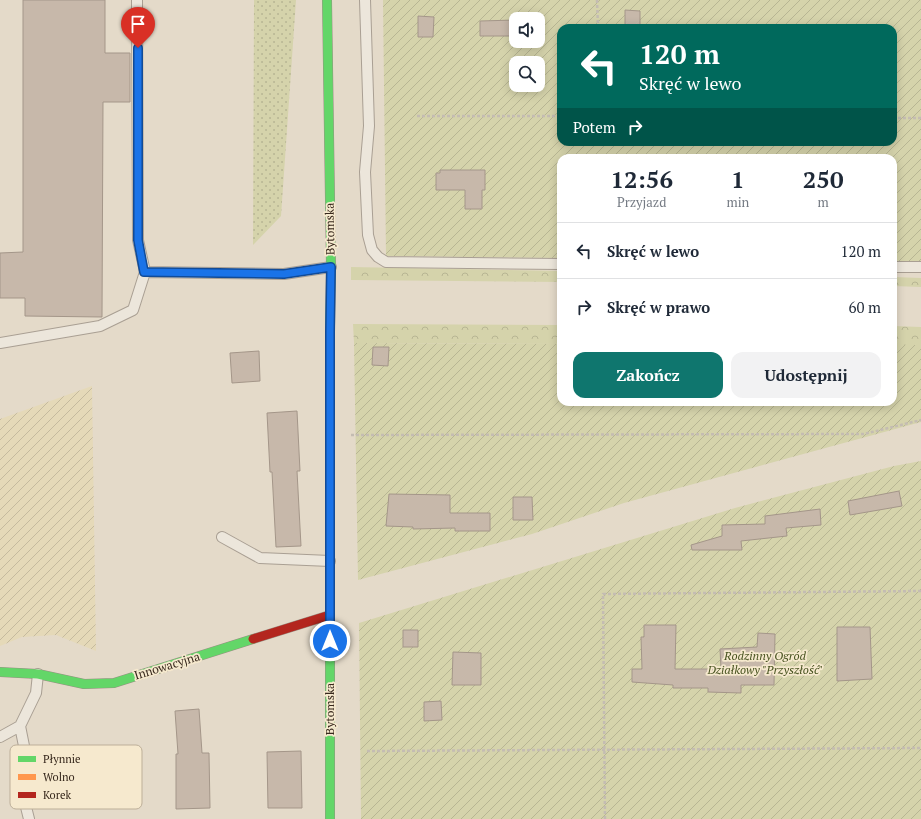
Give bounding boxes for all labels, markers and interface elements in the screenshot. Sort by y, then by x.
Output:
pin [121,7.0,155,48]
map controls [509,12,545,92]
button: sound [509,12,545,48]
icon: arrive [127,13,149,35]
text: 120 m [639,35,720,72]
icon: left [573,40,625,92]
button: search [509,56,545,92]
text: Skręć w lewo [639,71,741,95]
icon: right [624,116,646,138]
text: Potem [573,117,616,137]
text: 12:56 [610,163,673,195]
text: 1 [731,163,745,195]
text: 250 [803,163,843,195]
text: Przyjazd [617,193,666,211]
text: min [726,193,749,211]
text: m [818,193,829,211]
street label: Bytomska [322,203,337,255]
icon: left [573,240,595,262]
text: Skręć w lewo [607,241,699,261]
text: 120 m [840,241,881,261]
icon: right [573,296,595,318]
text: Skręć w prawo [607,297,710,317]
text: 60 m [848,297,881,317]
button: Zakończ [573,352,723,398]
button: Udostępnij [731,352,881,398]
position arrow [309,620,351,662]
street label: Innowacyjna [132,648,202,683]
park label: Rodzinny Ogród Działkowy "Przyszłość" [706,648,823,677]
street label: Bytomska [322,683,337,735]
legend [10,745,142,809]
text: Płynnie [43,752,81,766]
text: Wolno [43,770,75,784]
text: Korek [43,788,71,802]

